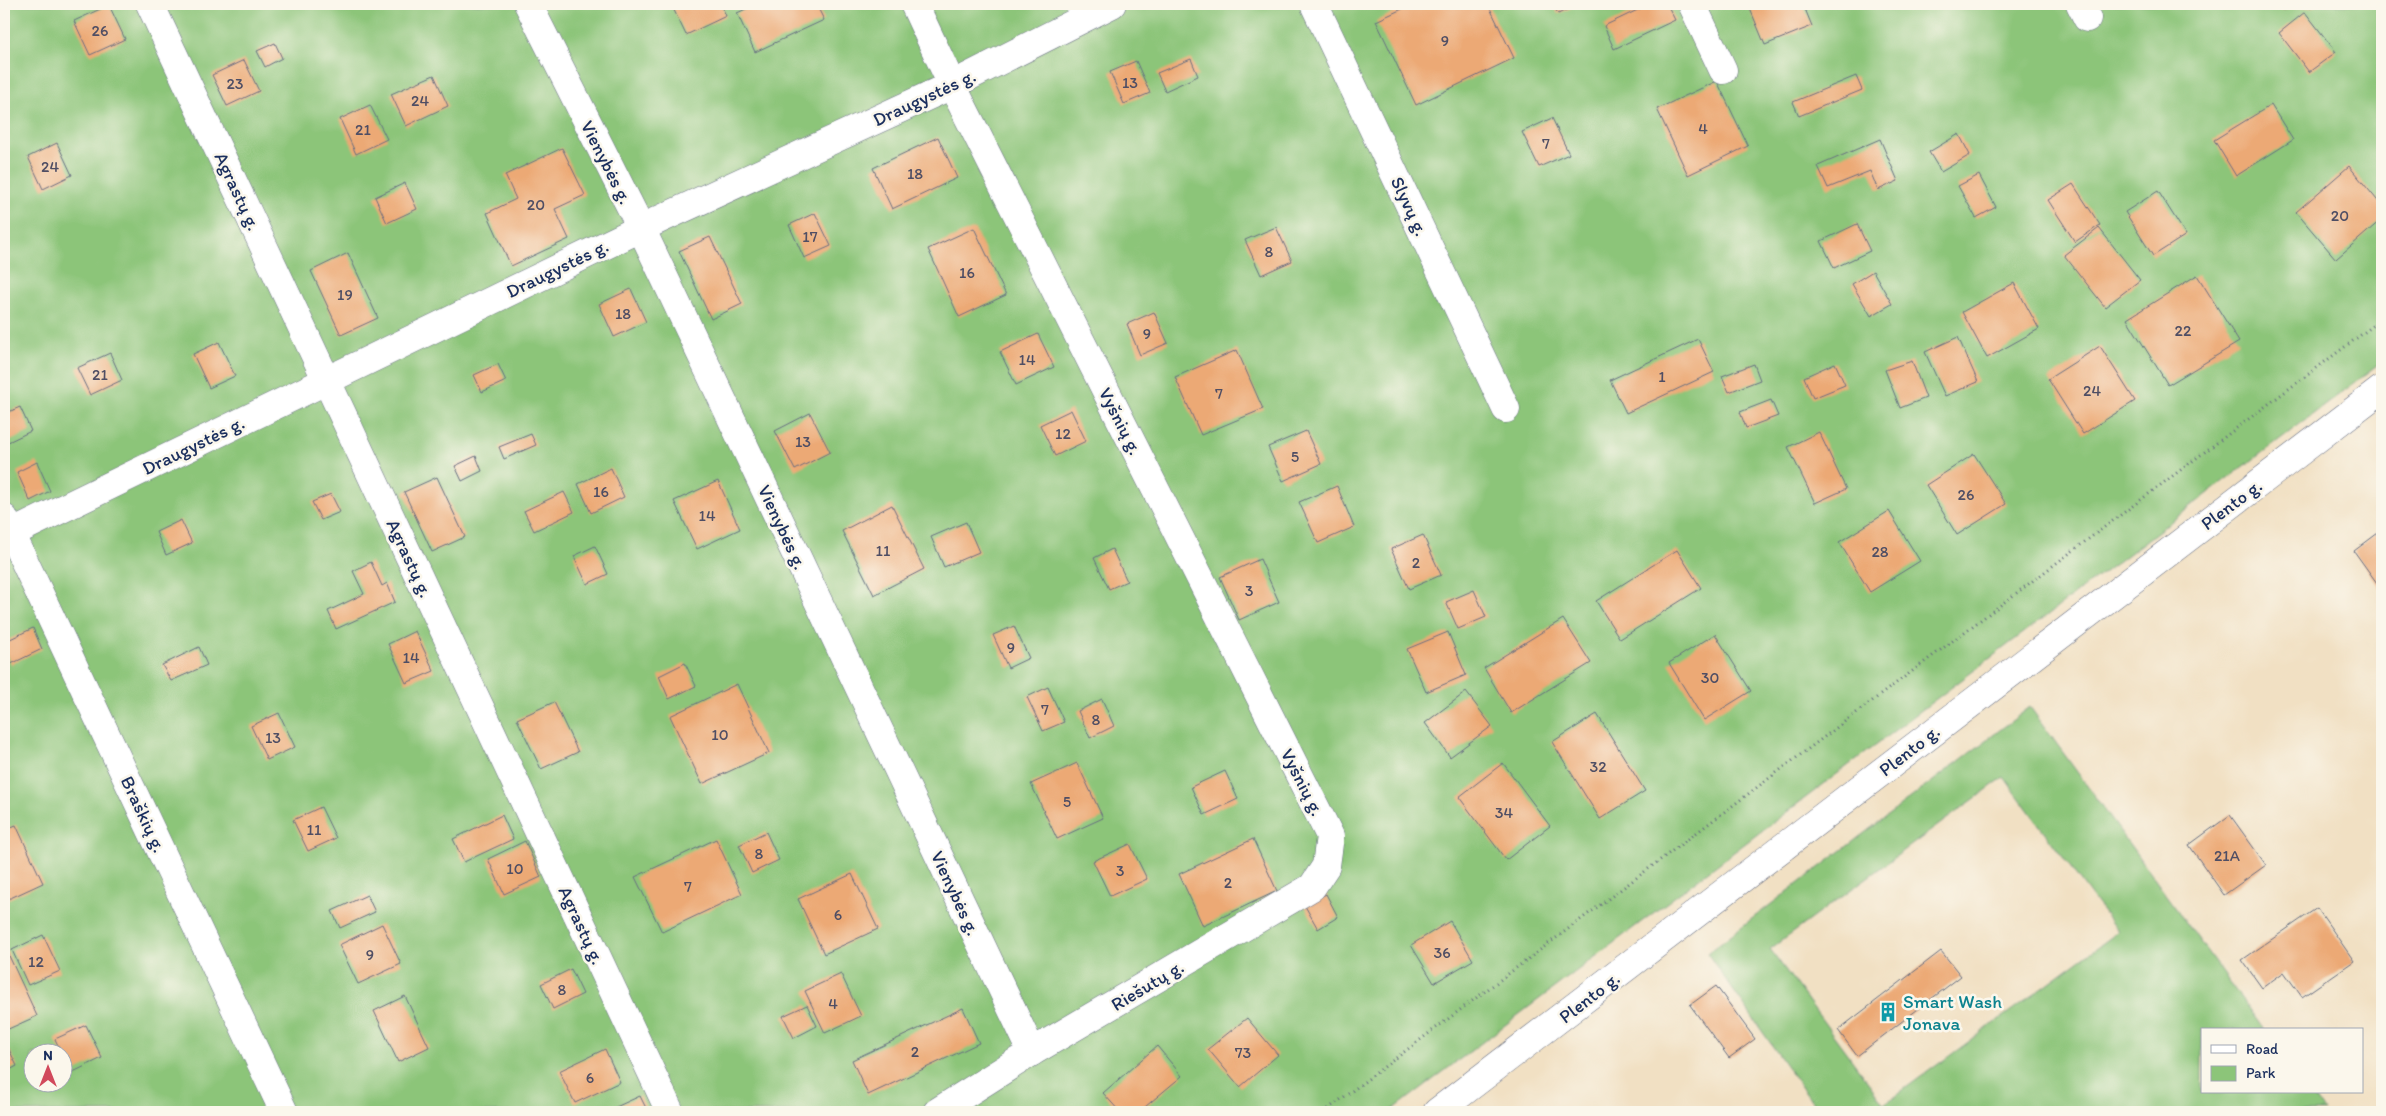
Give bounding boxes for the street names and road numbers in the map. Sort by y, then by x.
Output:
street label: Draugystės g. [869,64,979,131]
street label: Vienybės g. [576,117,637,208]
street label: Agrastų g. [209,148,266,234]
street label: Slyvų g. [1386,173,1433,240]
street label: Draugystės g. [502,234,612,303]
street label: Vyšnių g. [1094,384,1147,459]
street label: Draugystės g. [138,411,248,480]
street label: Plento g. [2196,474,2267,535]
street label: Vienybės g. [753,481,812,573]
street label: Agrastų g. [381,515,438,601]
street label: Plento g. [1874,719,1944,781]
street label: Vyšnių g. [1276,745,1329,820]
street label: Braškių g. [116,772,171,856]
street label: Vienybės g. [926,847,985,939]
street label: Agrastų g. [553,882,610,968]
street label: Riešutų g. [1107,955,1188,1016]
street label: Plento g. [1554,966,1624,1028]

